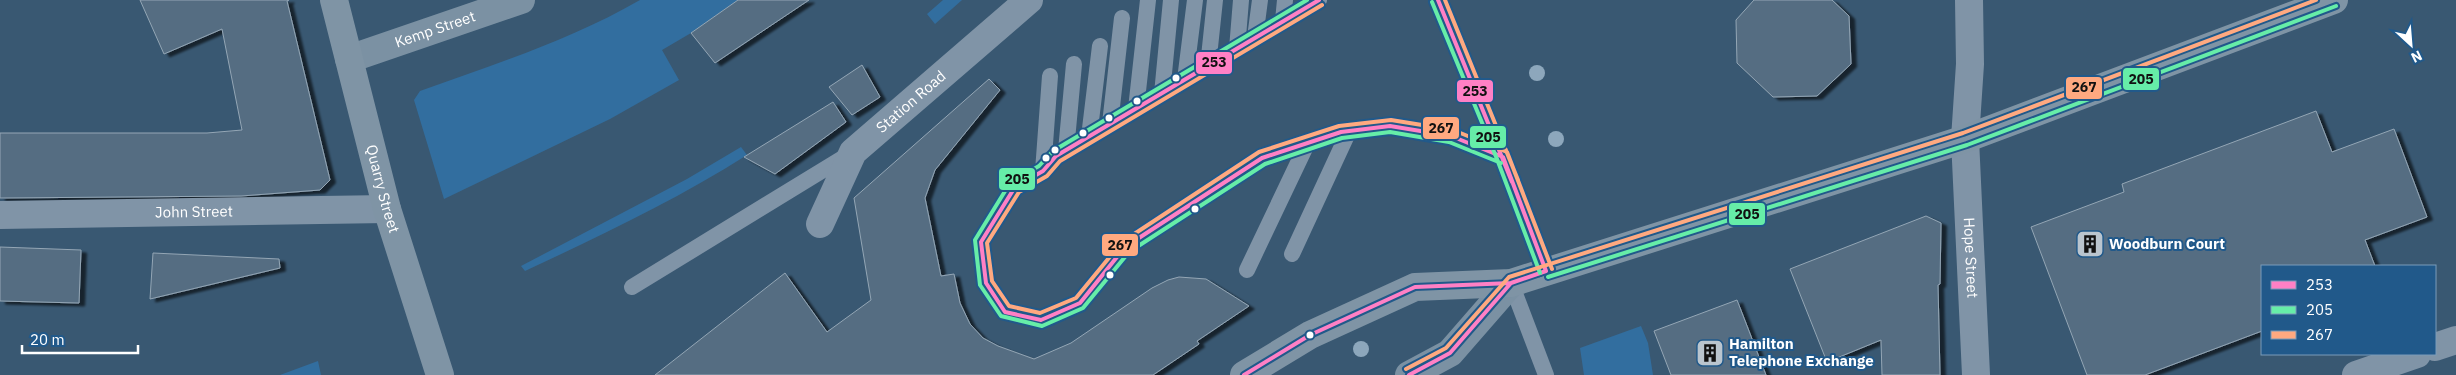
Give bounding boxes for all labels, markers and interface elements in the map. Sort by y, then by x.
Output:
street label: Kemp Street [392,6,478,52]
north arrow [2386,20,2436,70]
text: N [2408,46,2425,67]
line badge: 253 [1195,51,1233,75]
text: 253 [1201,53,1227,71]
street label: Station Road [872,66,950,137]
line badge: 205 [2122,67,2160,91]
text: 205 [2128,70,2154,88]
unlabelled marker [1171,73,1181,83]
line badge: 267 [2065,76,2103,100]
text: 267 [2071,78,2097,96]
line badge: 253 [1456,79,1494,103]
text: 253 [1462,82,1488,100]
unlabelled marker [1132,96,1142,106]
unlabelled marker [1104,113,1114,123]
line badge: 267 [1422,116,1460,140]
text: 267 [1428,119,1454,137]
line badge: 205 [1469,125,1507,149]
unlabelled marker [1078,128,1088,138]
text: 205 [1475,128,1501,146]
street label: Quarry Street [362,143,404,235]
unlabelled marker [1050,145,1060,155]
unlabelled marker [1041,153,1051,163]
line badge: 205 [998,167,1036,191]
text: 205 [1004,170,1030,188]
street label: John Street [155,201,233,222]
line badge: 205 [1728,202,1766,226]
unlabelled marker [1190,204,1200,214]
text: 205 [1734,205,1760,223]
street label: Hope Street [1960,217,1982,298]
building icon: Woodburn Court [2075,229,2105,259]
line badge: 267 [1101,233,1139,257]
place label: Woodburn Court [2109,234,2225,253]
text: 267 [1107,236,1133,254]
legend [2261,265,2436,355]
unlabelled marker [1105,270,1115,280]
text: 253 [2306,275,2333,294]
text: 205 [2306,300,2333,319]
scale bar [22,322,139,354]
text: 267 [2306,325,2333,344]
text: 20 m [30,330,65,349]
unlabelled marker [1305,330,1315,340]
place label: Hamilton Telephone Exchange [1729,334,1874,370]
building icon: Hamilton Telephone Exchange [1695,338,1725,368]

